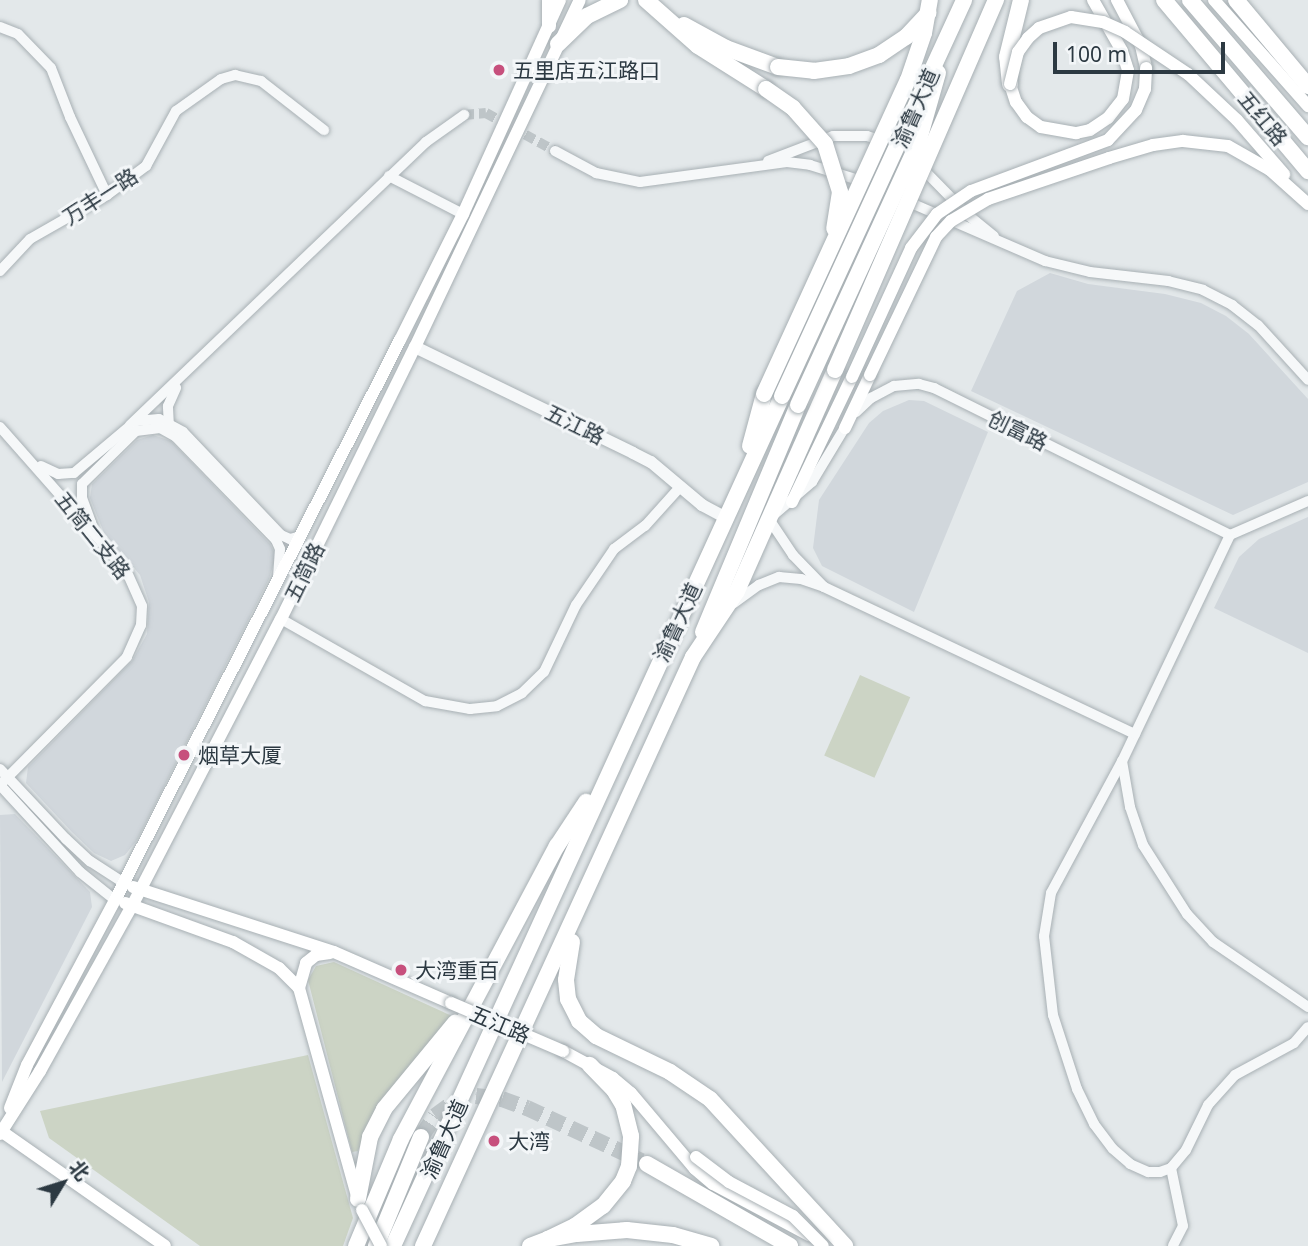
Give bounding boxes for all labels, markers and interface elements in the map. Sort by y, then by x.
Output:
scale bar [1056,28,1228,72]
text: 100 m [1066,40,1127,68]
place label: 五里店五江路口 [513,57,660,83]
marker: 五里店五江路口 [491,62,507,78]
street label: 渝鲁大道 [886,65,944,151]
street label: 五红路 [1233,86,1293,150]
street label: 万丰一路 [58,163,142,229]
street label: 五江路 [541,399,609,449]
street label: 创富路 [984,405,1052,455]
street label: 五简二支路 [50,486,136,584]
street label: 五简路 [279,538,329,606]
street label: 渝鲁大道 [648,579,706,665]
place label: 烟草大厦 [198,742,282,768]
marker: 烟草大厦 [176,747,192,763]
place label: 大湾重百 [415,957,499,983]
marker: 大湾重百 [393,962,409,978]
street label: 五江路 [466,1000,534,1048]
street label: 渝鲁大道 [415,1096,473,1182]
place label: 大湾 [508,1128,550,1154]
marker: 大湾 [486,1133,502,1149]
north arrow [28,1148,98,1218]
text: 北 [63,1155,96,1186]

